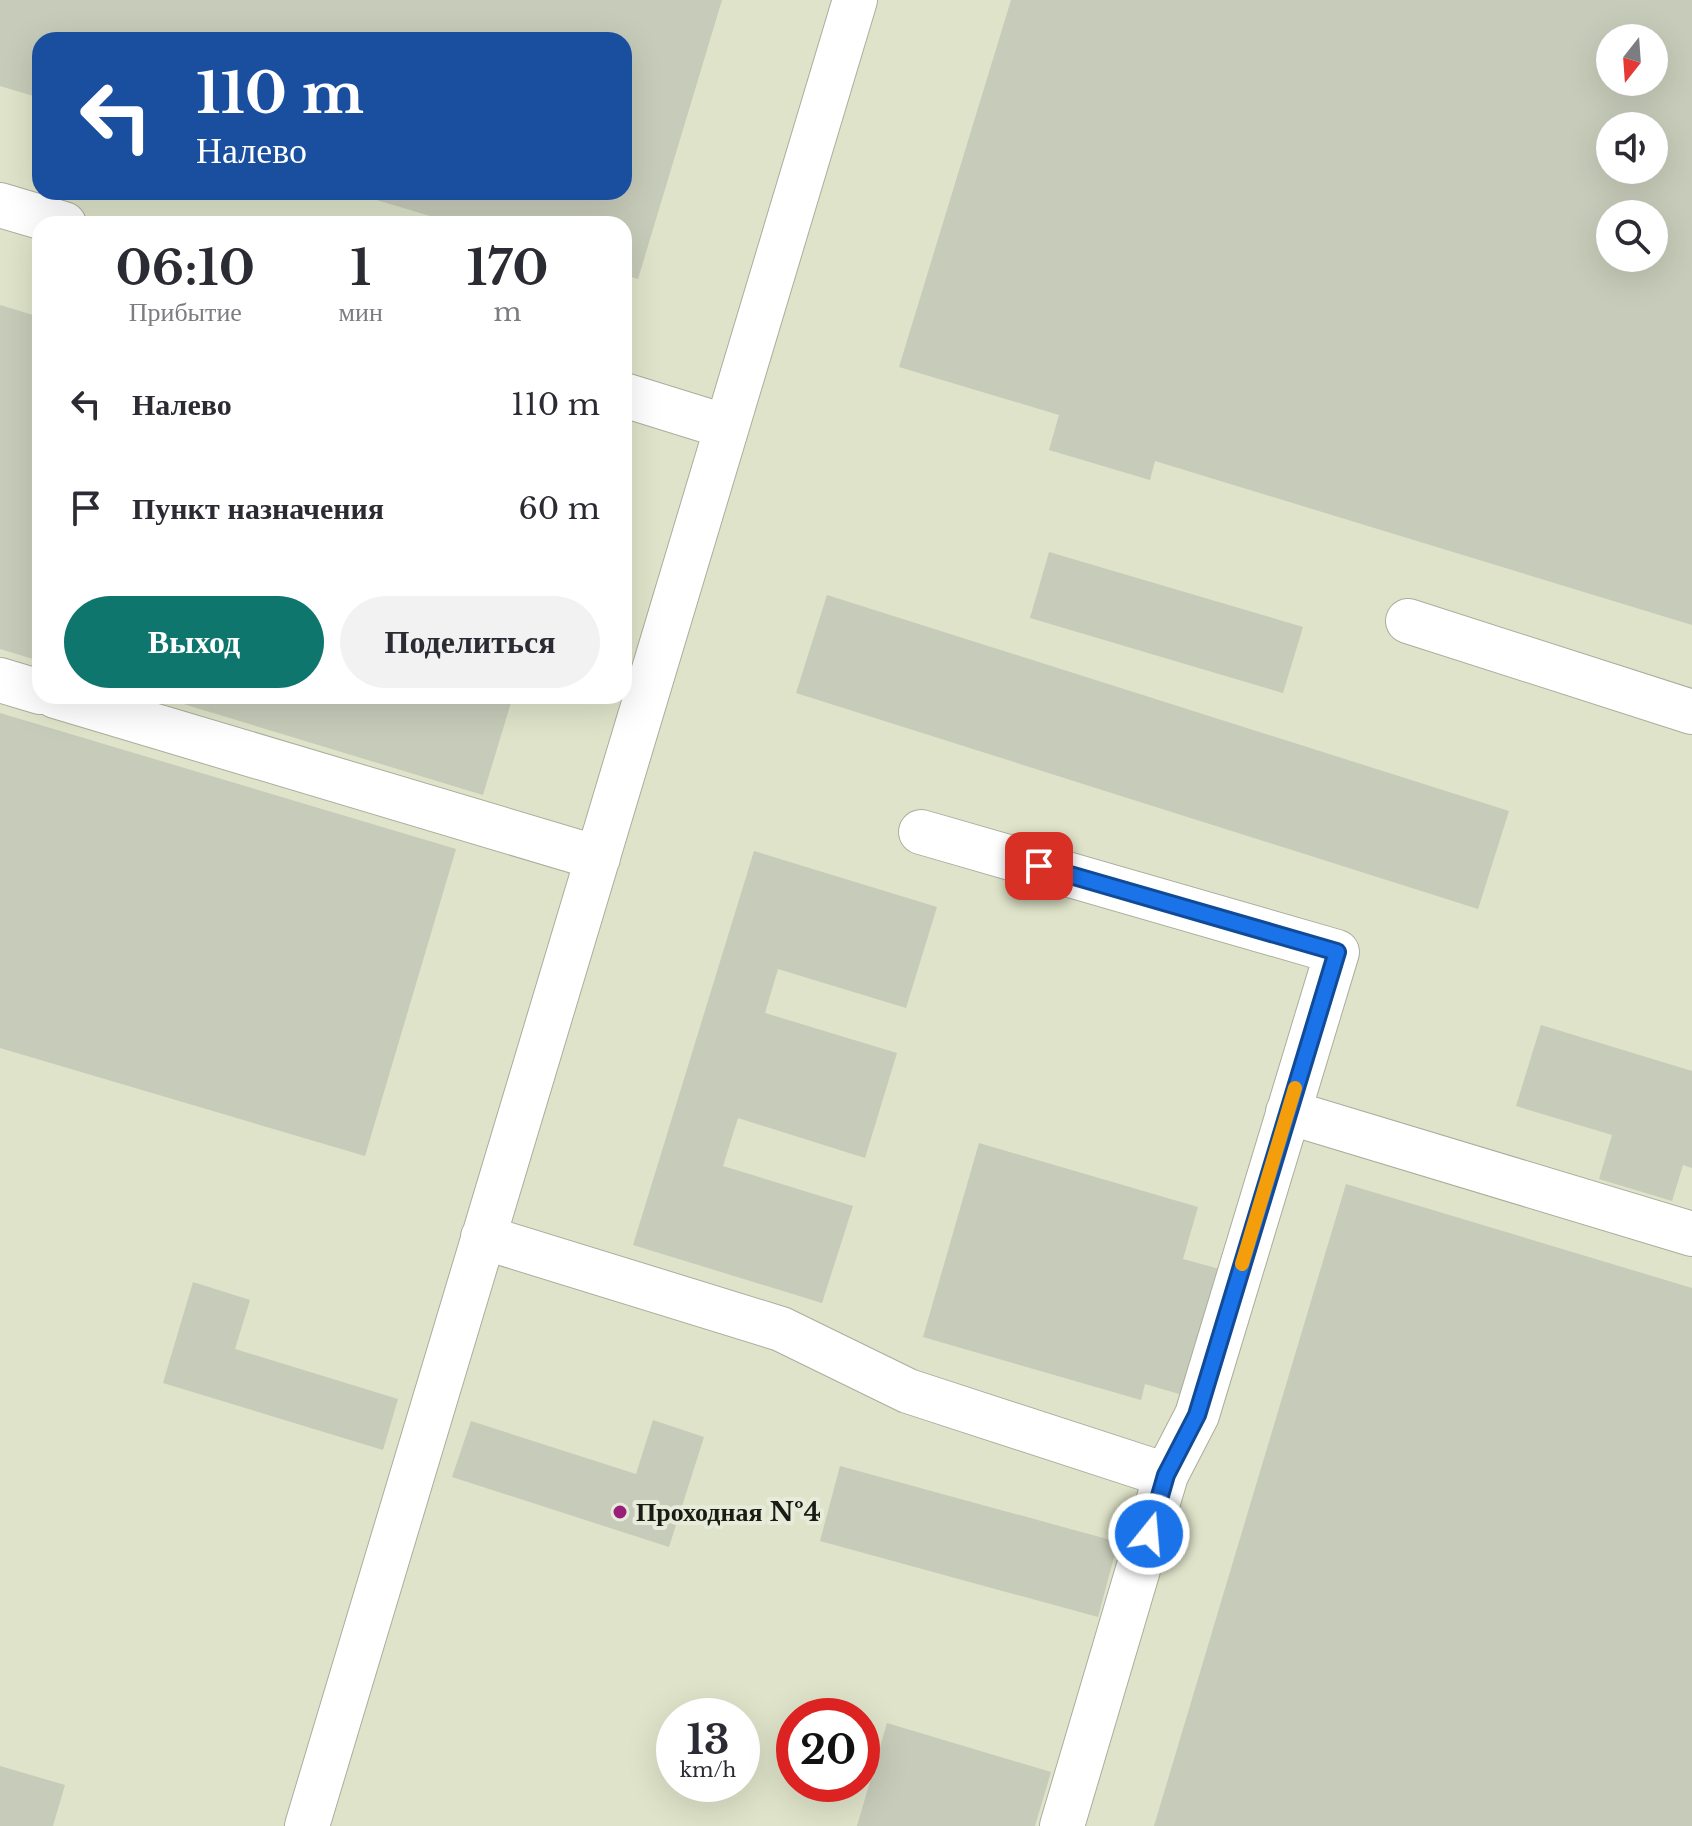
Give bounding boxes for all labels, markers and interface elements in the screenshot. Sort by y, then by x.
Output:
north arrow [1596,24,1668,96]
map controls [1596,24,1668,272]
text: 110 m [196,59,364,128]
icon: left [64,64,168,168]
button: sound [1596,112,1668,184]
text: Налево [196,128,307,173]
button: search [1596,200,1668,272]
text: 06:10 [116,238,255,298]
text: 1 [350,238,371,298]
text: 170 [466,238,548,298]
text: Прибытие [129,296,242,328]
text: мин [339,296,383,328]
text: m [493,296,521,328]
icon: left [64,382,108,426]
text: Налево [132,386,232,423]
text: 110 m [511,386,600,423]
icon: arrive [64,486,108,530]
text: Пункт назначения [132,490,384,527]
text: 60 m [518,490,600,527]
button: Выход [64,596,324,688]
button: Поделиться [340,596,600,688]
pin [1005,832,1073,900]
icon: arrive [1017,844,1061,888]
position arrow [1107,1492,1191,1576]
place label: Проходная №4 [636,1496,821,1528]
marker: Проходная №4 [611,1503,629,1521]
speed limit sign: 20 [776,1698,880,1802]
text: 13 [687,1715,729,1765]
text: km/h [680,1758,736,1782]

